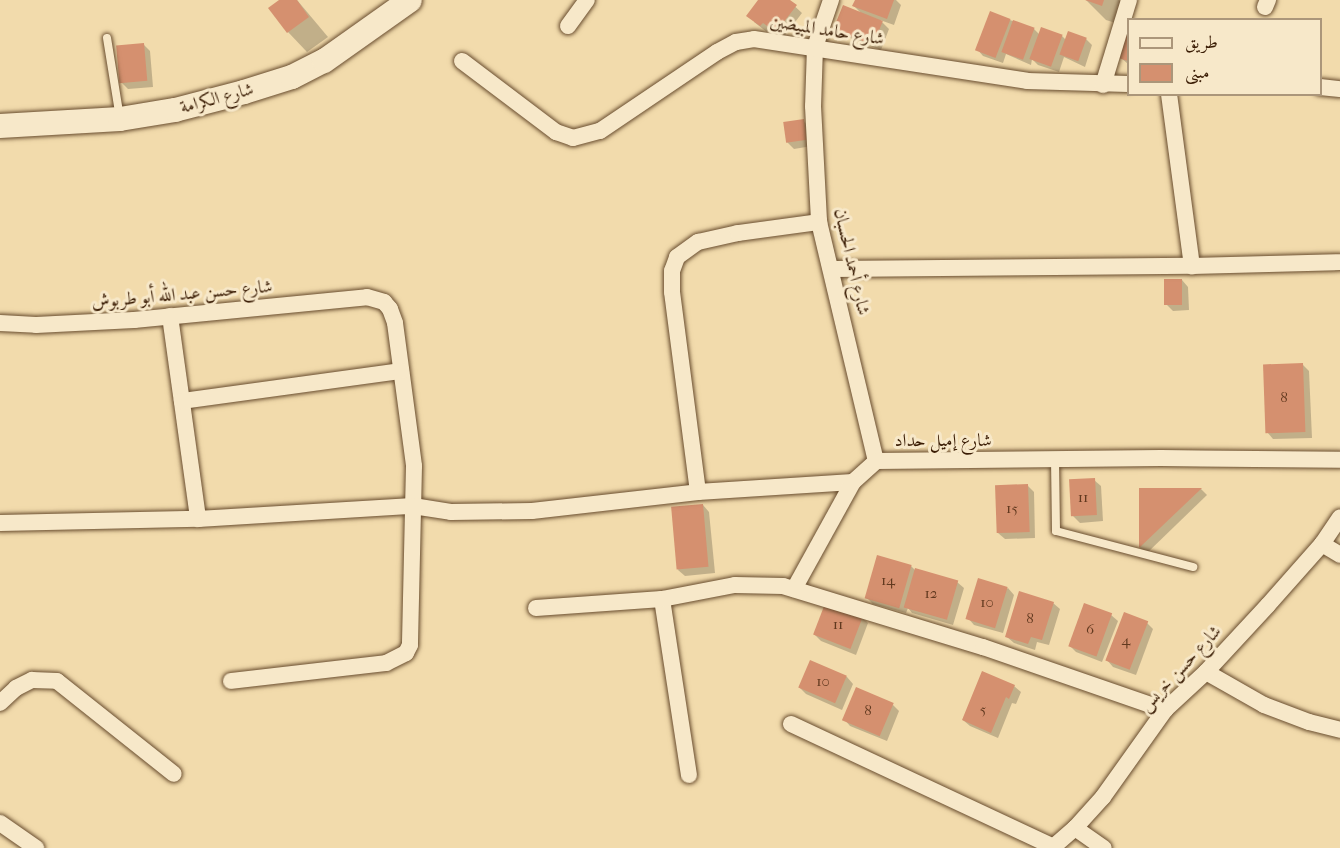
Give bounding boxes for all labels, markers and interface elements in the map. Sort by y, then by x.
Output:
street label: شارع حامد المبيضين [768,11,886,51]
legend [1127,18,1322,96]
text: طريق [1185,32,1218,53]
text: مبنى [1185,62,1210,83]
street label: شارع الكرامة [178,79,256,119]
street label: شارع أحمد الحسبان [828,206,874,318]
street label: شارع حسن عبد الله أبو طربوش [91,276,273,314]
house number: 8 [1280,389,1288,407]
street label: شارع إميل حداد [894,430,992,452]
house number: 11 [1078,489,1088,507]
house number: 15 [1006,500,1018,518]
house number: 14 [881,572,895,590]
house number: 12 [924,585,938,603]
house number: 10 [980,594,994,612]
house number: 8 [1026,610,1034,628]
house number: 11 [833,616,843,634]
house number: 6 [1086,621,1094,639]
street label: شارع حسن خريس [1135,621,1227,717]
house number: 4 [1122,632,1130,650]
house number: 10 [816,673,830,691]
house number: 5 [980,701,986,719]
house number: 8 [864,702,872,720]

